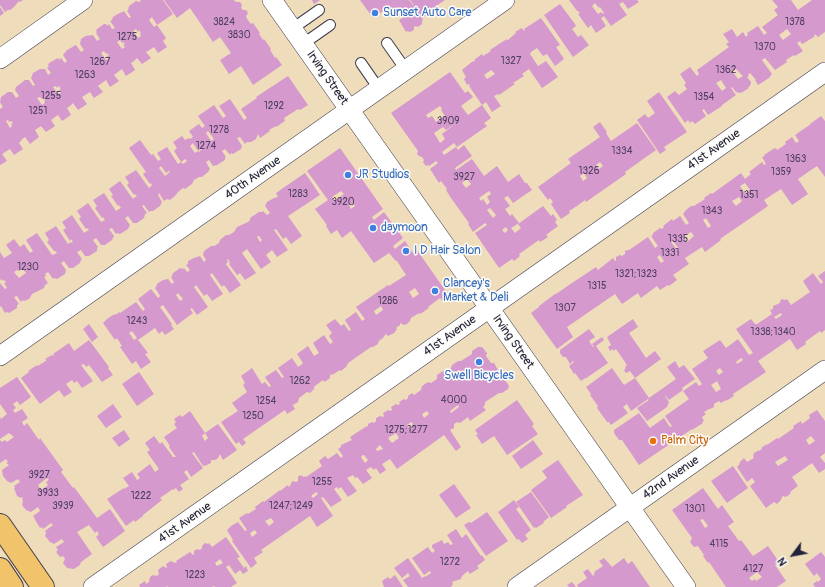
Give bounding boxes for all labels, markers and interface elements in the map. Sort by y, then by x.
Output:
place label: Sunset Auto Care [383,6,471,20]
marker: Sunset Auto Care [370,8,380,18]
house number: 3824 [213,16,235,28]
house number: 1378 [785,16,805,28]
house number: 3830 [227,29,251,41]
house number: 1275 [117,31,137,43]
house number: 1370 [754,41,776,53]
street label: Irving Street [303,48,351,108]
house number: 1327 [501,55,521,67]
house number: 1267 [90,56,110,68]
house number: 1362 [716,64,736,76]
house number: 1263 [75,69,95,81]
house number: 1255 [41,90,61,102]
house number: 1354 [694,91,714,103]
house number: 1292 [264,100,284,112]
house number: 1251 [29,105,47,117]
house number: 3909 [437,115,459,127]
house number: 1278 [209,124,229,136]
street label: 41st Avenue [685,127,743,173]
house number: 1274 [196,140,216,152]
house number: 1334 [612,145,632,157]
street label: 40th Avenue [222,153,284,203]
house number: 1363 [786,153,806,165]
house number: 1326 [579,165,599,177]
house number: 1359 [771,166,791,178]
place label: JR Studios [356,168,409,182]
marker: JR Studios [343,170,353,180]
house number: 3927 [453,171,475,183]
house number: 1283 [288,188,308,200]
house number: 1351 [740,189,758,201]
house number: 3920 [331,196,355,208]
house number: 1343 [702,205,722,217]
place label: daymoon [381,221,428,235]
marker: daymoon [368,223,378,233]
house number: 1335 [668,233,688,245]
place label: I D Hair Salon [414,244,481,258]
marker: I D Hair Salon [401,246,411,256]
house number: 1331 [661,247,679,259]
house number: 1230 [17,261,39,273]
house number: 1321;1323 [615,268,657,280]
place label: Clancey's Market & Deli [443,277,508,305]
house number: 1315 [588,280,606,292]
marker: Clancey's Market & Deli [430,286,440,296]
house number: 1286 [378,295,398,307]
house number: 1307 [554,302,576,314]
street label: Irving Street [489,312,537,372]
street label: 41st Avenue [421,313,479,359]
house number: 1243 [127,315,147,327]
house number: 1338;1340 [750,326,796,338]
marker: Swell Bicycles [474,357,484,367]
place label: Swell Bicycles [444,369,514,383]
house number: 1262 [290,375,310,387]
house number: 4000 [441,394,467,406]
house number: 1254 [256,395,276,407]
house number: 1250 [242,410,264,422]
house number: 1275;1277 [384,424,428,436]
place label: Palm City [661,434,708,448]
marker: Palm City [648,436,658,446]
street label: 42nd Avenue [640,453,702,503]
house number: 3927 [28,469,50,481]
house number: 1255 [312,476,332,488]
house number: 3933 [37,487,59,499]
house number: 1222 [131,490,151,502]
house number: 3939 [52,500,74,512]
street label: 41st Avenue [156,500,214,546]
house number: 1247;1249 [269,500,313,512]
house number: 1301 [685,503,705,515]
north arrow [773,535,813,575]
house number: 4115 [709,538,729,550]
text: N [775,555,790,568]
house number: 1272 [440,556,460,568]
house number: 4127 [743,563,763,575]
house number: 1223 [185,569,205,581]

